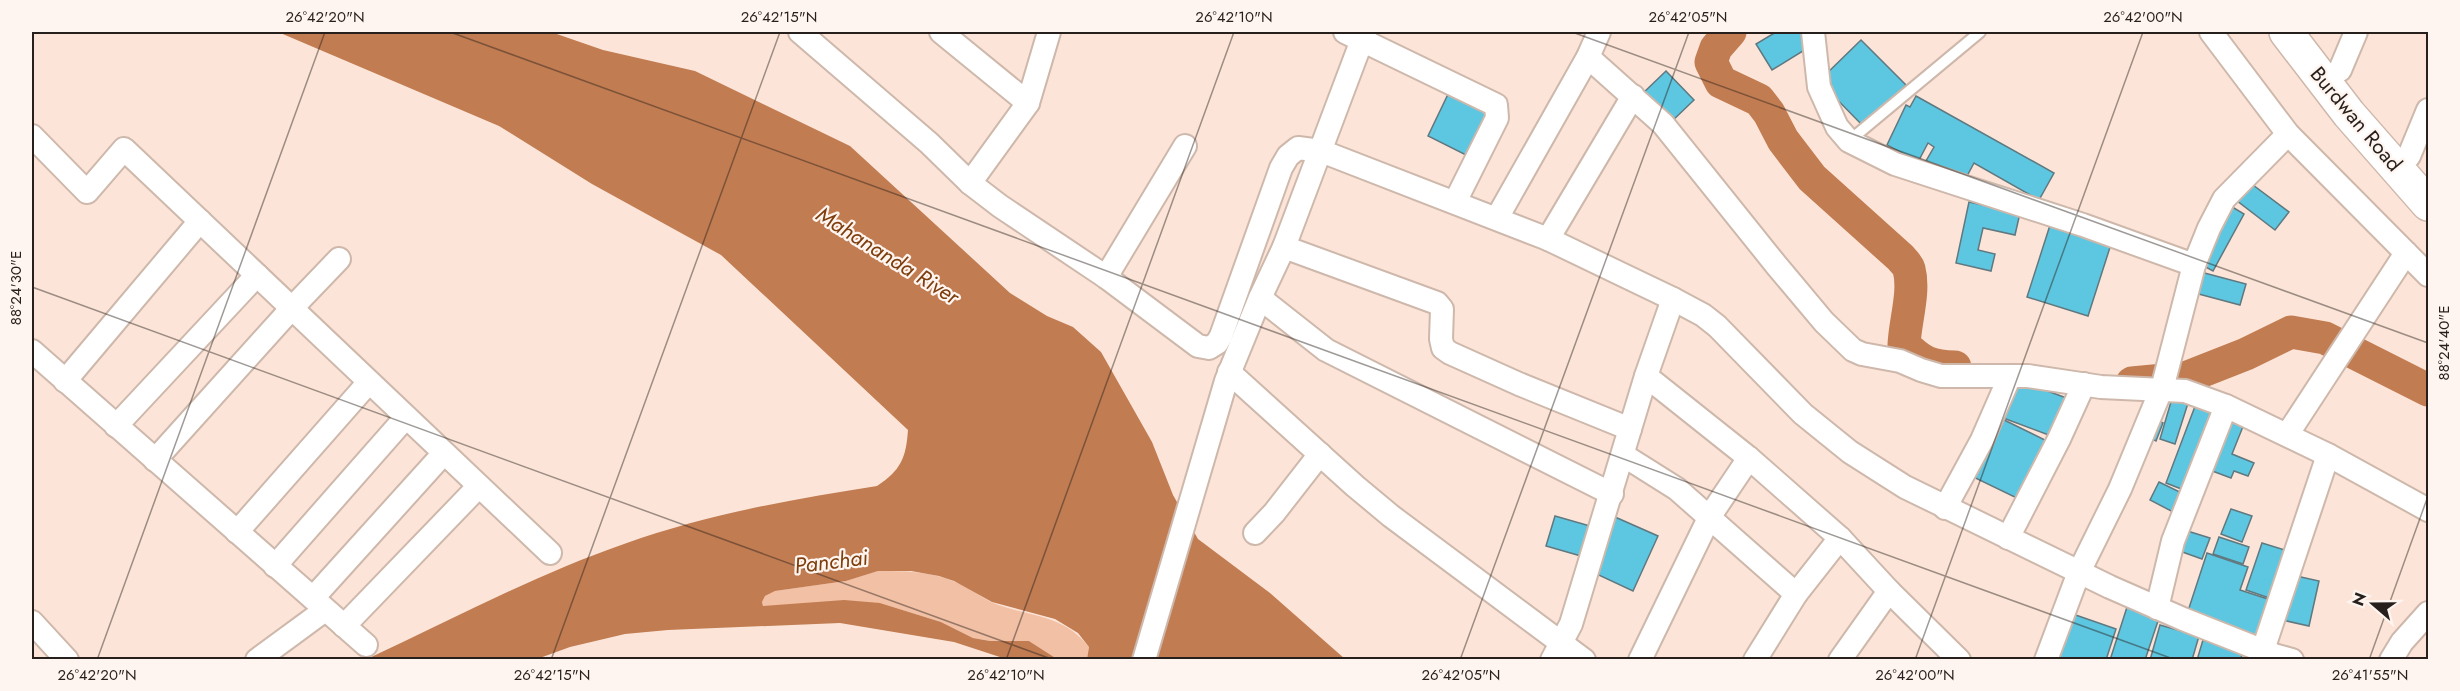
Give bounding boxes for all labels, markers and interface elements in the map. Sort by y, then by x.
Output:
text: 26°42'20"N [285,6,365,28]
text: 26°42'15"N [741,6,817,28]
text: 26°42'10"N [1195,6,1273,28]
text: 26°42'05"N [1649,6,1727,28]
text: 26°42'00"N [2103,6,2183,28]
street label: Burdwan Road [2303,60,2409,178]
water label: Mahananda River [810,198,967,313]
text: 88°24'30"E [5,251,27,325]
text: 88°24'40"E [2433,305,2455,381]
water label: Panchai [793,541,870,581]
north arrow [2343,574,2403,634]
text: N [2346,589,2372,609]
text: 26°42'20"N [57,664,137,686]
text: 26°42'15"N [514,664,590,686]
text: 26°42'10"N [967,664,1045,686]
text: 26°42'05"N [1422,664,1500,686]
text: 26°42'00"N [1875,664,1955,686]
text: 26°41'55"N [2332,664,2408,686]

